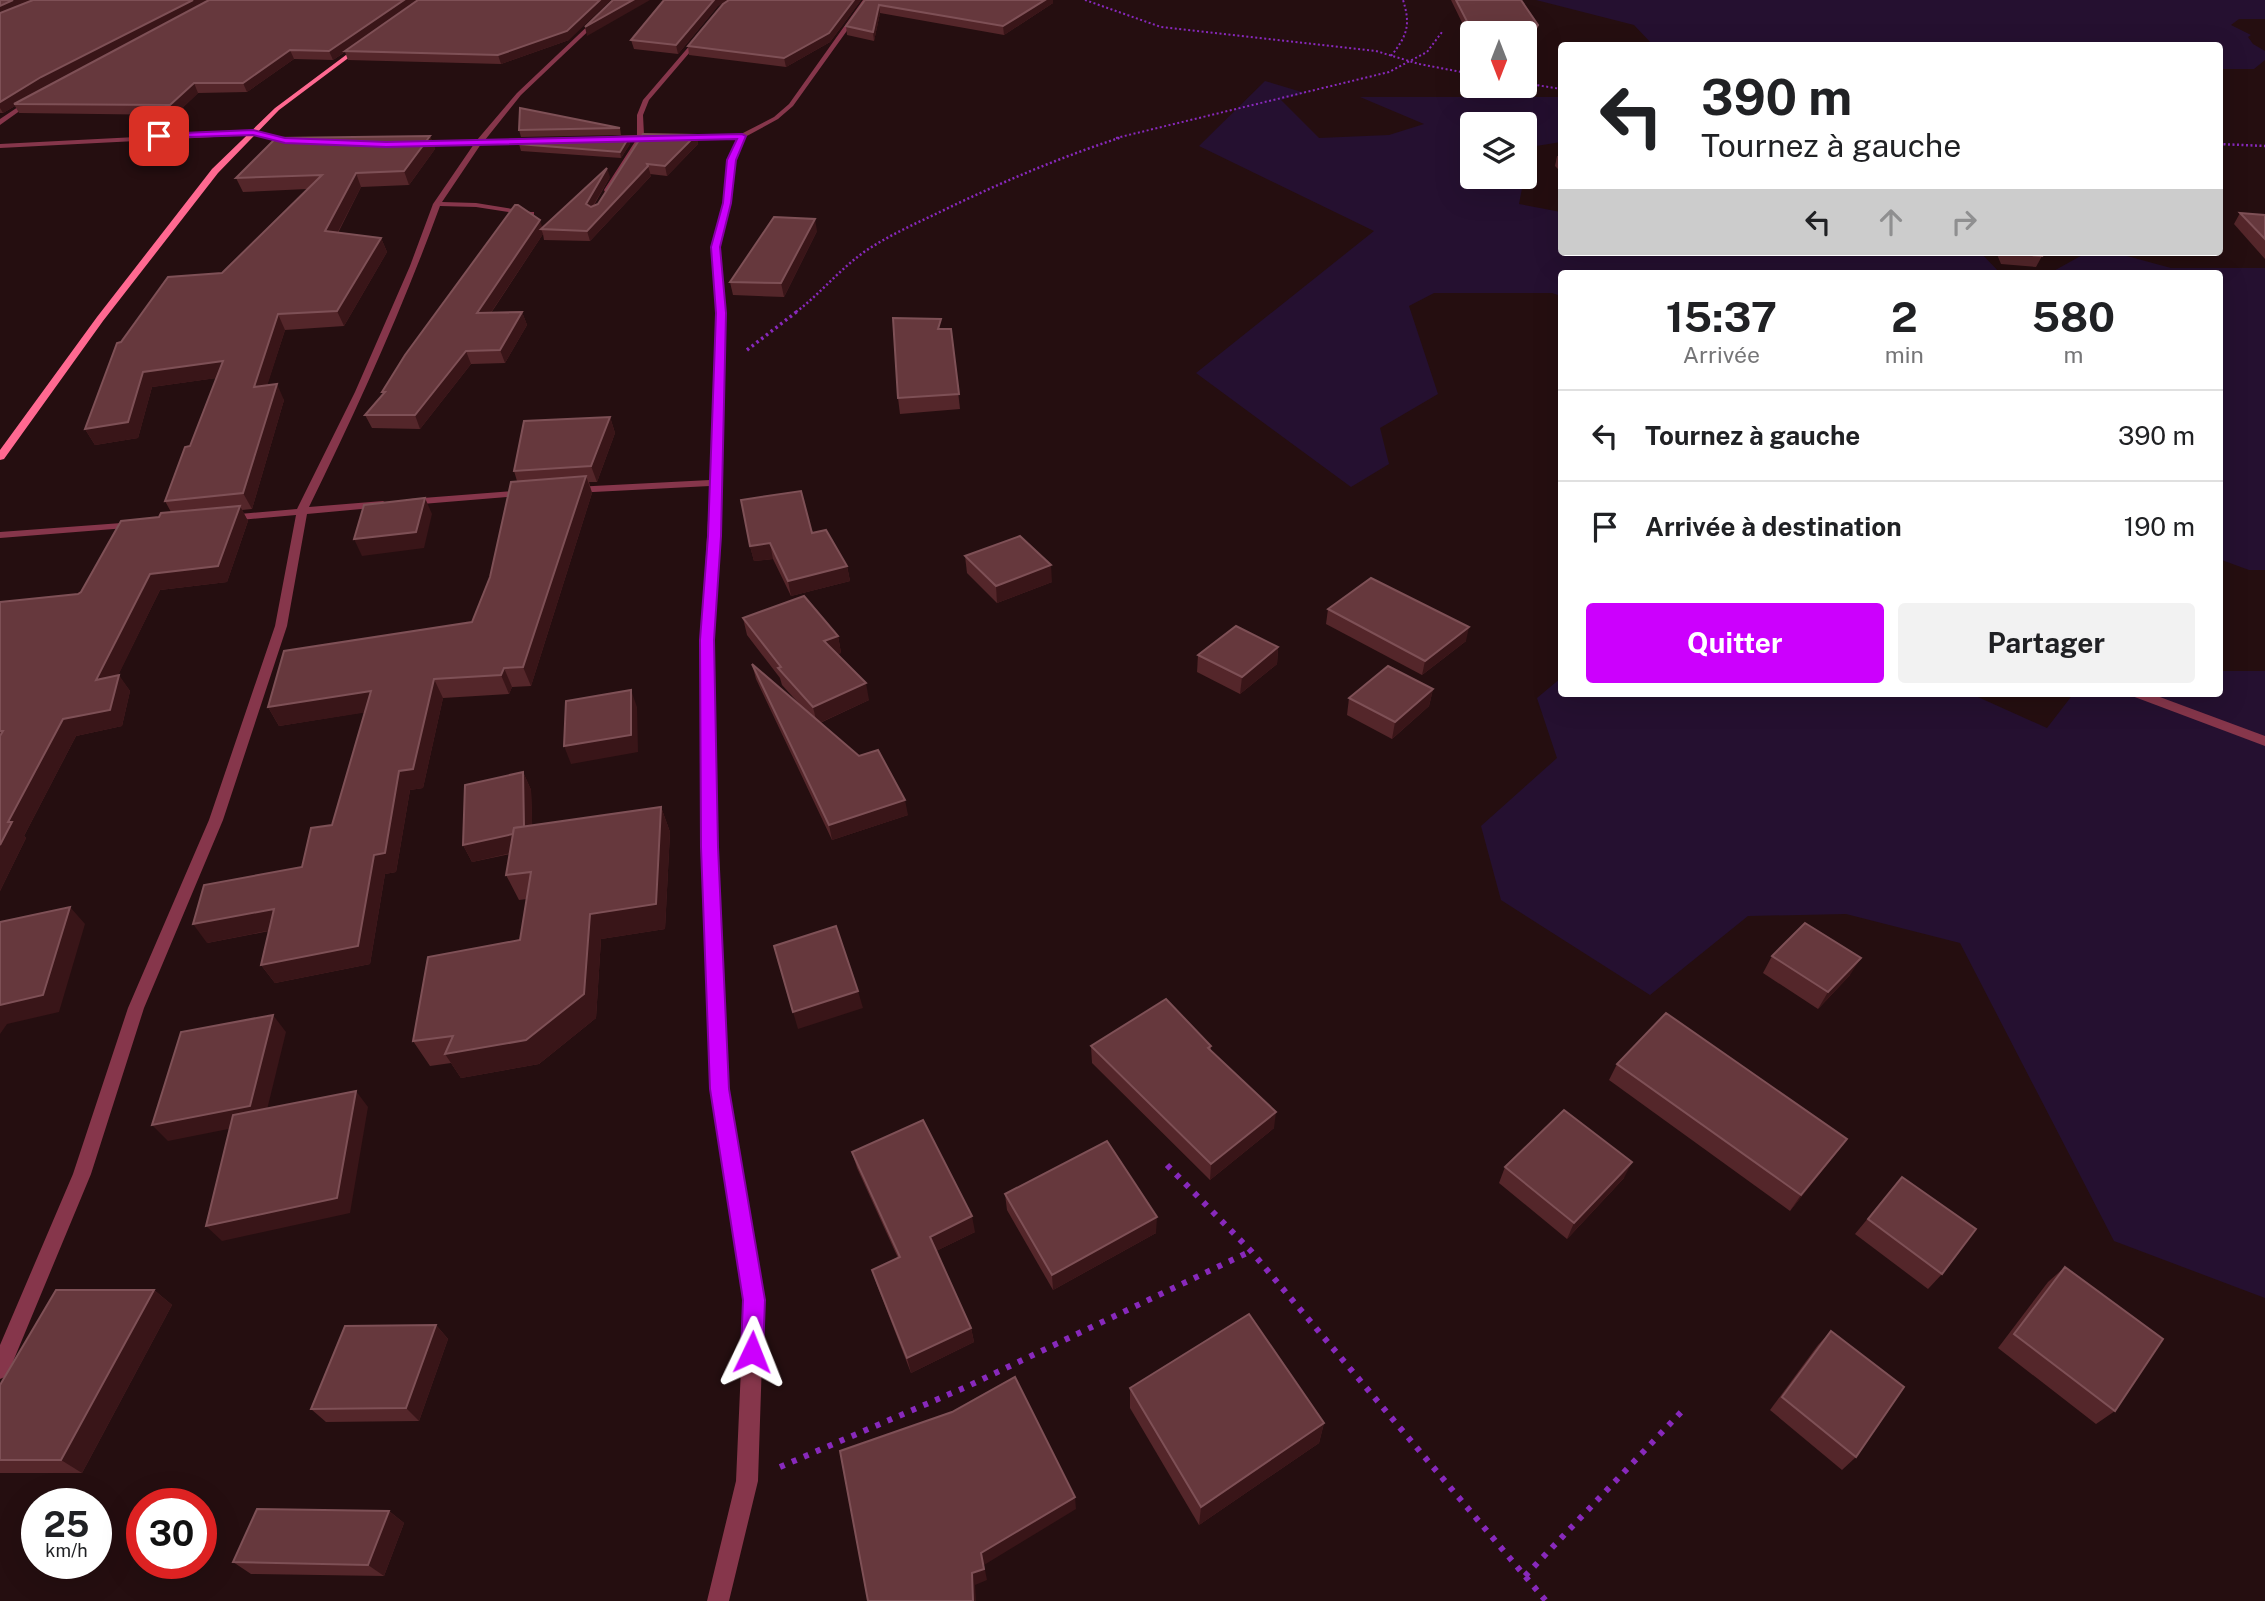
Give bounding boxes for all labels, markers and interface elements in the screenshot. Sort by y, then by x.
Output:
north arrow [1460,21,1536,98]
map controls [1460,21,1537,189]
text: 390 m [1701,68,1852,126]
icon: left [1586,70,1677,161]
pin [129,106,189,166]
button: layers [1460,112,1537,189]
icon: arrive [140,117,178,155]
text: Tournez à gauche [1701,127,1961,164]
icon: left [1799,203,1837,241]
icon: ahead [1872,203,1910,241]
icon: right [1945,203,1983,241]
text: 15:37 [1666,292,1777,341]
text: 2 [1891,292,1918,341]
text: 580 [2032,292,2115,341]
text: Arrivée [1683,341,1760,368]
text: min [1885,341,1924,368]
text: m [2063,341,2083,368]
icon: left [1586,417,1624,455]
text: Tournez à gauche [1645,420,1860,451]
text: 390 m [2118,420,2195,451]
icon: arrive [1586,508,1624,546]
text: Arrivée à destination [1645,511,1902,542]
text: 190 m [2124,511,2195,542]
button: Quitter [1586,603,1884,683]
button: Partager [1898,603,2195,683]
position arrow [715,1315,789,1389]
speed limit sign: 30 [126,1488,217,1579]
text: 25 [44,1504,89,1545]
text: km/h [45,1540,88,1561]

